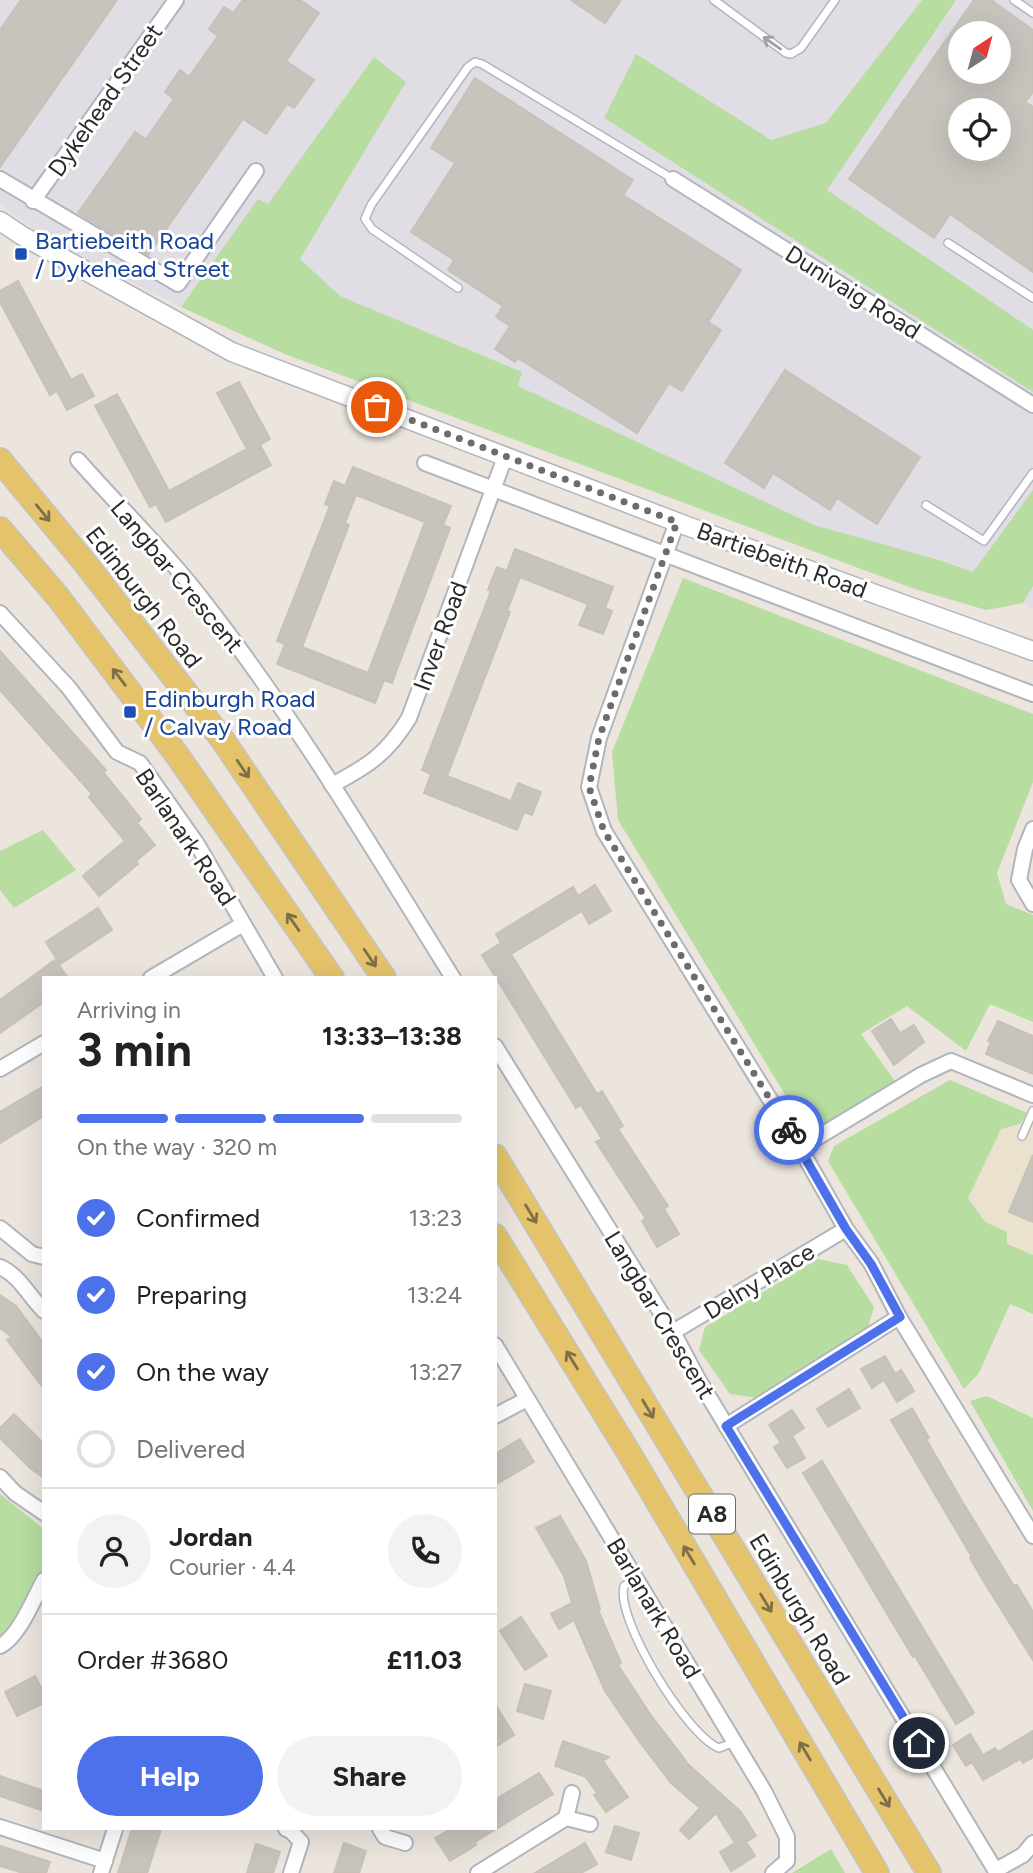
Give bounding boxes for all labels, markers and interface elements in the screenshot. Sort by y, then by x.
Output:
street label: Dykehead Street [42,18,168,182]
north arrow [948,21,1012,84]
map controls [948,21,1011,161]
one-way arrow [763,36,782,51]
button: locate [948,98,1011,161]
place label: Bartiebeith Road / Dykehead Street [35,226,230,283]
street label: Dunivaig Road [780,239,926,345]
marker: Bartiebeith Road / Dykehead Street [13,246,29,262]
pin [347,377,407,437]
icon: bag [358,388,396,426]
street label: Langbar Crescent [105,494,249,658]
one-way arrow [36,503,51,521]
street label: Bartiebeith Road [693,516,871,604]
street label: Edinburgh Road [80,521,208,673]
street label: Inver Road [407,577,473,695]
one-way arrow [111,668,126,687]
place label: Edinburgh Road / Calvay Road [144,684,315,741]
marker: Edinburgh Road / Calvay Road [122,704,138,720]
one-way arrow [236,759,250,779]
street label: Barlanark Road [129,763,243,911]
one-way arrow [286,913,300,932]
one-way arrow [363,948,378,967]
text: Arriving in [77,996,181,1024]
text: 13:33–13:38 [322,1020,462,1052]
text: 3 min [77,1022,192,1078]
courier [754,1095,824,1165]
icon: bike [770,1111,808,1149]
text: On the way · 320 m [77,1133,277,1161]
icon: check [77,1199,115,1237]
text: Confirmed [136,1202,260,1234]
text: 13:23 [409,1204,462,1232]
one-way arrow [524,1204,538,1224]
street label: Langbar Crescent [598,1226,722,1404]
street label: Delny Place [698,1237,820,1325]
icon: check [77,1276,115,1314]
text: Preparing [136,1279,247,1311]
text: 13:24 [407,1281,462,1309]
one-way arrow [564,1351,578,1371]
icon: check [77,1353,115,1391]
text: On the way [136,1356,269,1388]
text: 13:27 [409,1358,462,1386]
one-way arrow [642,1398,656,1418]
text: Delivered [136,1433,245,1465]
road number: A8 [689,1494,735,1534]
button: person [77,1514,151,1588]
button: phone [388,1514,462,1588]
text: Jordan [169,1521,252,1553]
street label: Edinburgh Road [743,1528,857,1690]
street label: Barlanark Road [601,1532,707,1684]
one-way arrow [682,1546,696,1566]
text: Courier · 4.4 [169,1553,296,1581]
one-way arrow [759,1593,773,1613]
text: Order #3680 [77,1644,228,1676]
text: £11.03 [387,1644,462,1676]
pin [889,1713,949,1773]
icon: home [900,1724,938,1762]
button: Help [77,1736,263,1816]
button: Share [277,1736,462,1816]
one-way arrow [798,1741,811,1762]
one-way arrow [877,1788,891,1808]

